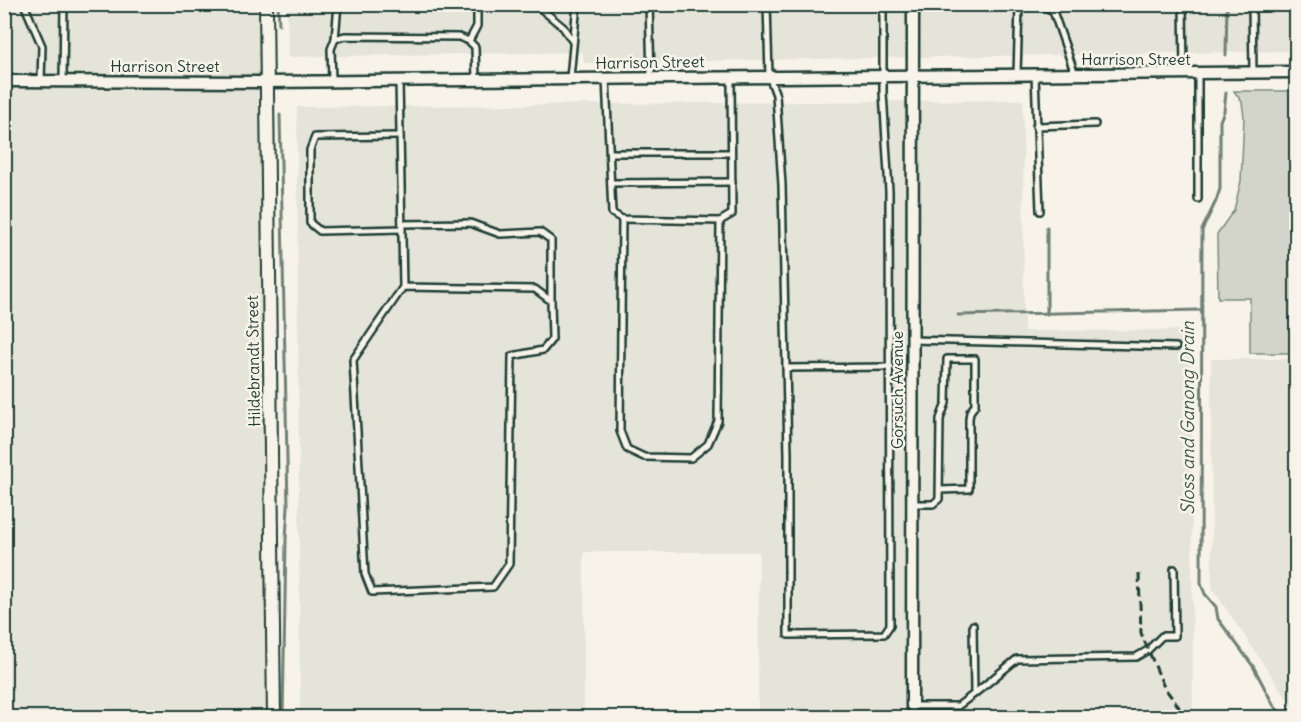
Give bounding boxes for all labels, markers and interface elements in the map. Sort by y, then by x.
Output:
street label: Harrison Street [1081,49,1191,69]
street label: Harrison Street [595,51,705,73]
street label: Harrison Street [110,56,220,76]
street label: Hildebrandt Street [242,294,264,427]
water label: Sloss and Ganong Drain [1176,321,1199,515]
street label: Gorsuch Avenue [887,331,907,449]

